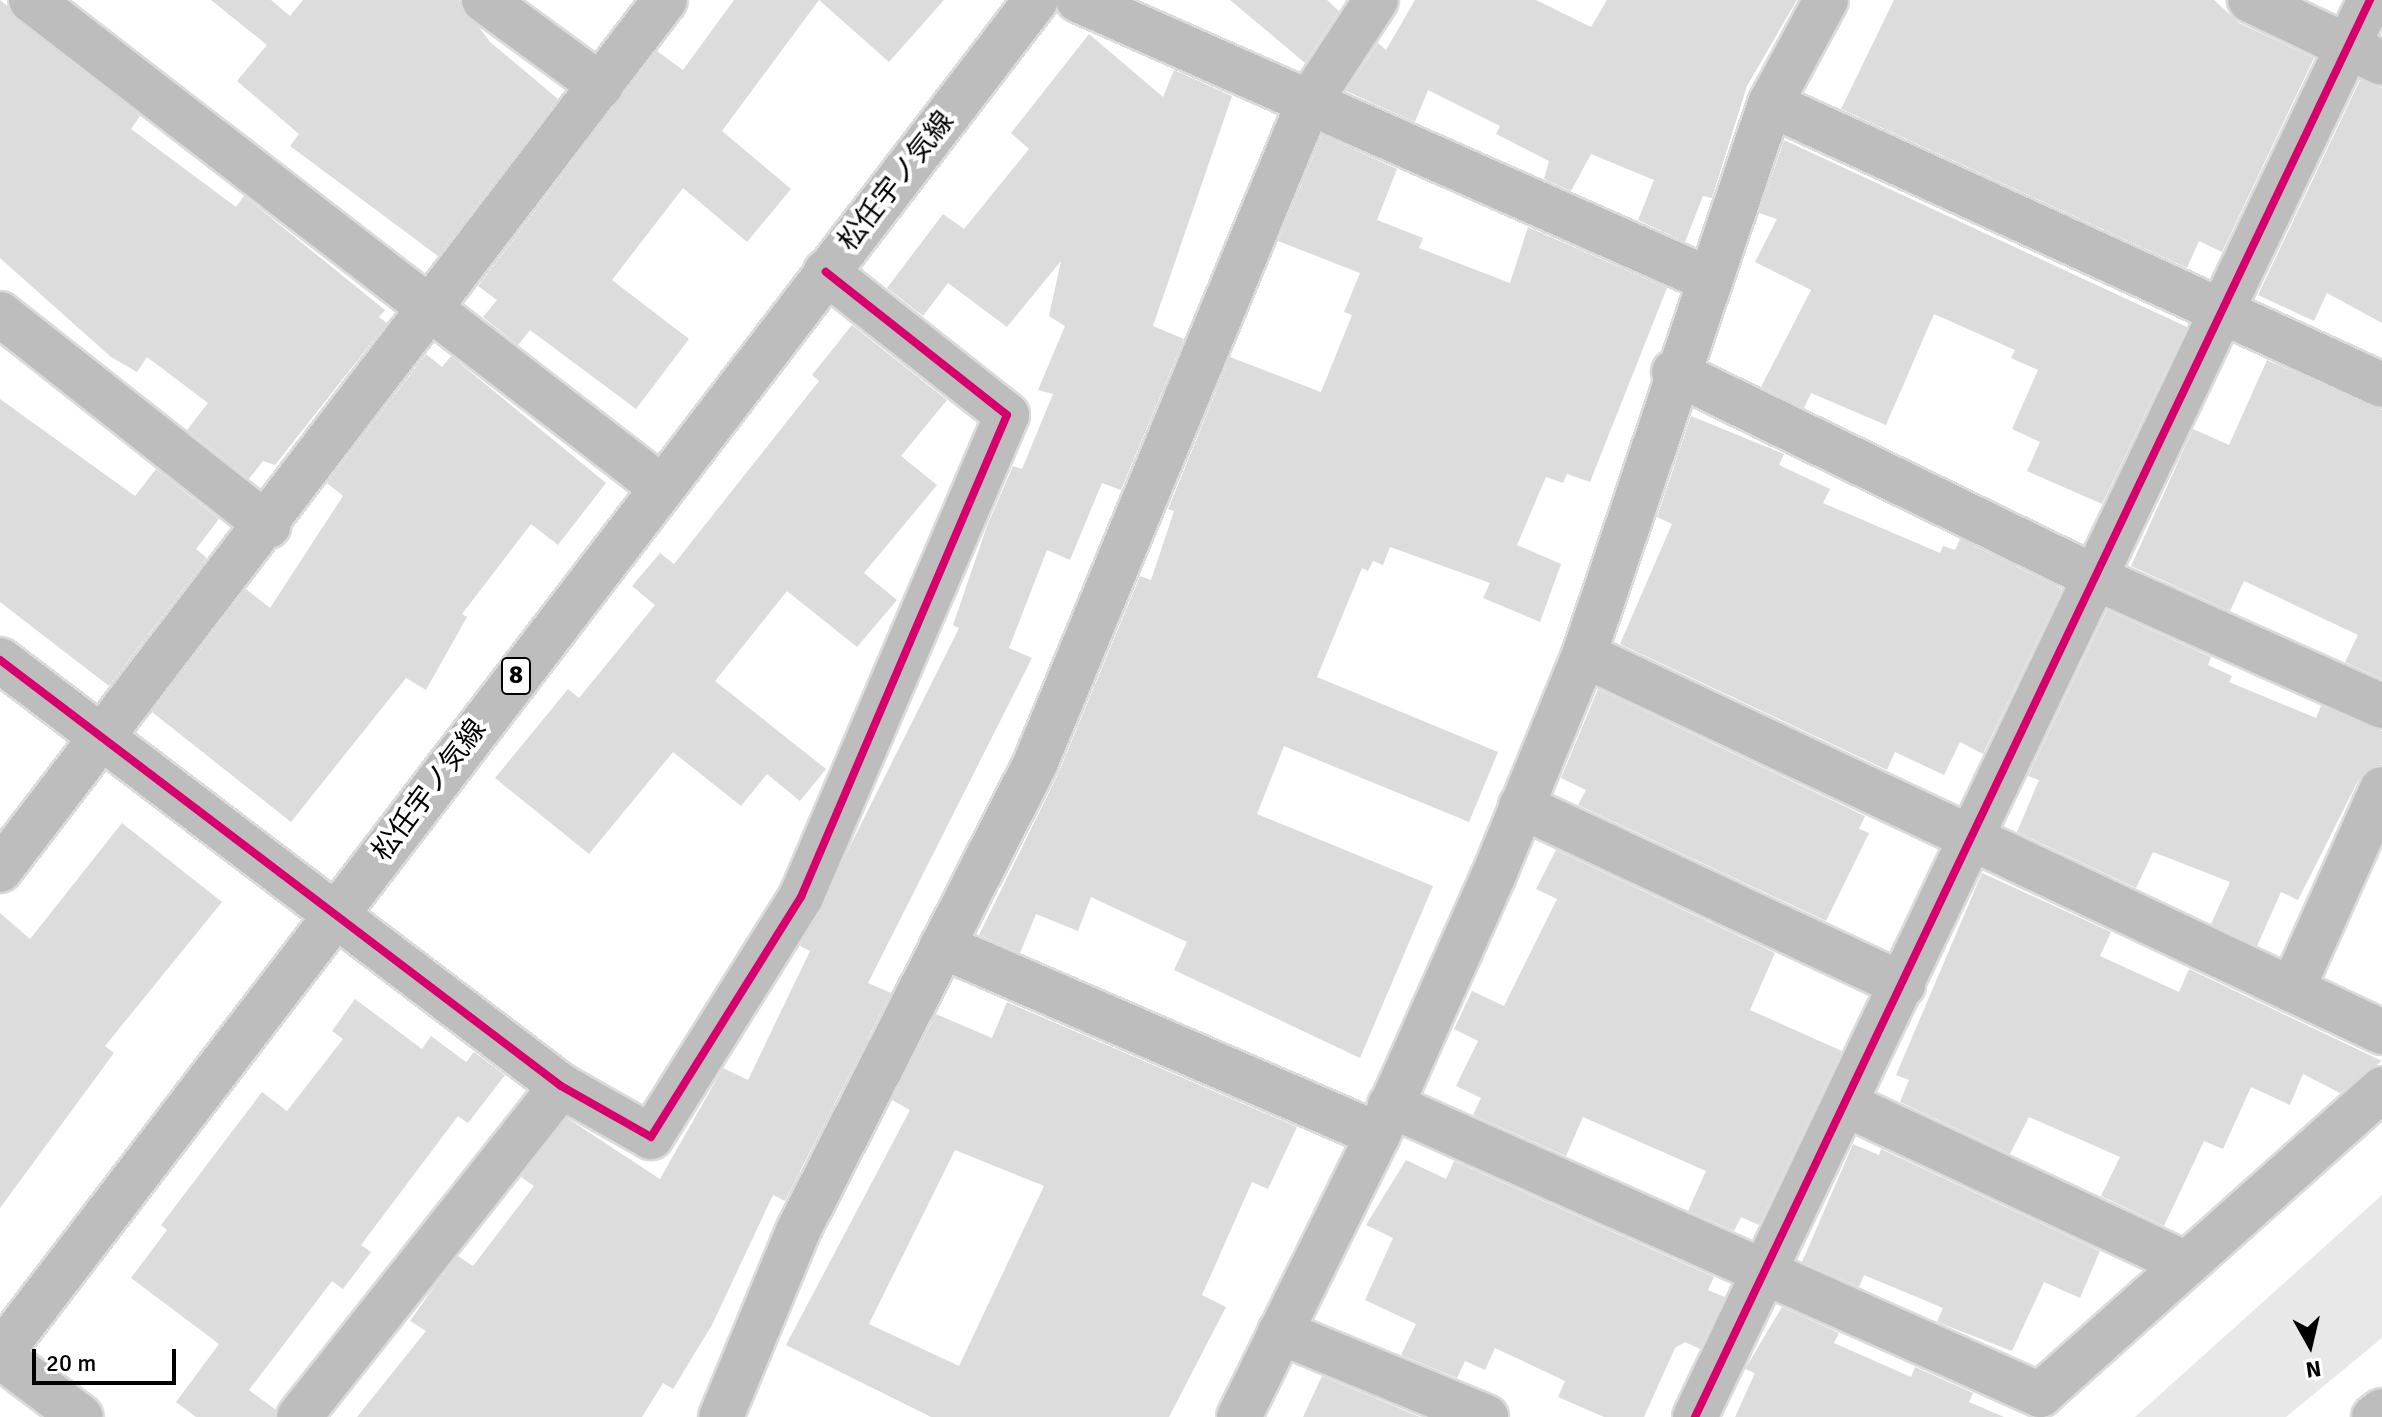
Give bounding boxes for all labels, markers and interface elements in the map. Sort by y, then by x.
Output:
street label: 松任宇ノ気線 [831,104,961,258]
road number: 8 [500,654,532,698]
street label: 松任宇ノ気線 [365,713,493,867]
north arrow [2270,1305,2350,1385]
scale bar [36,1333,180,1383]
text: 20 m [46,1348,96,1378]
text: N [2304,1355,2323,1384]

